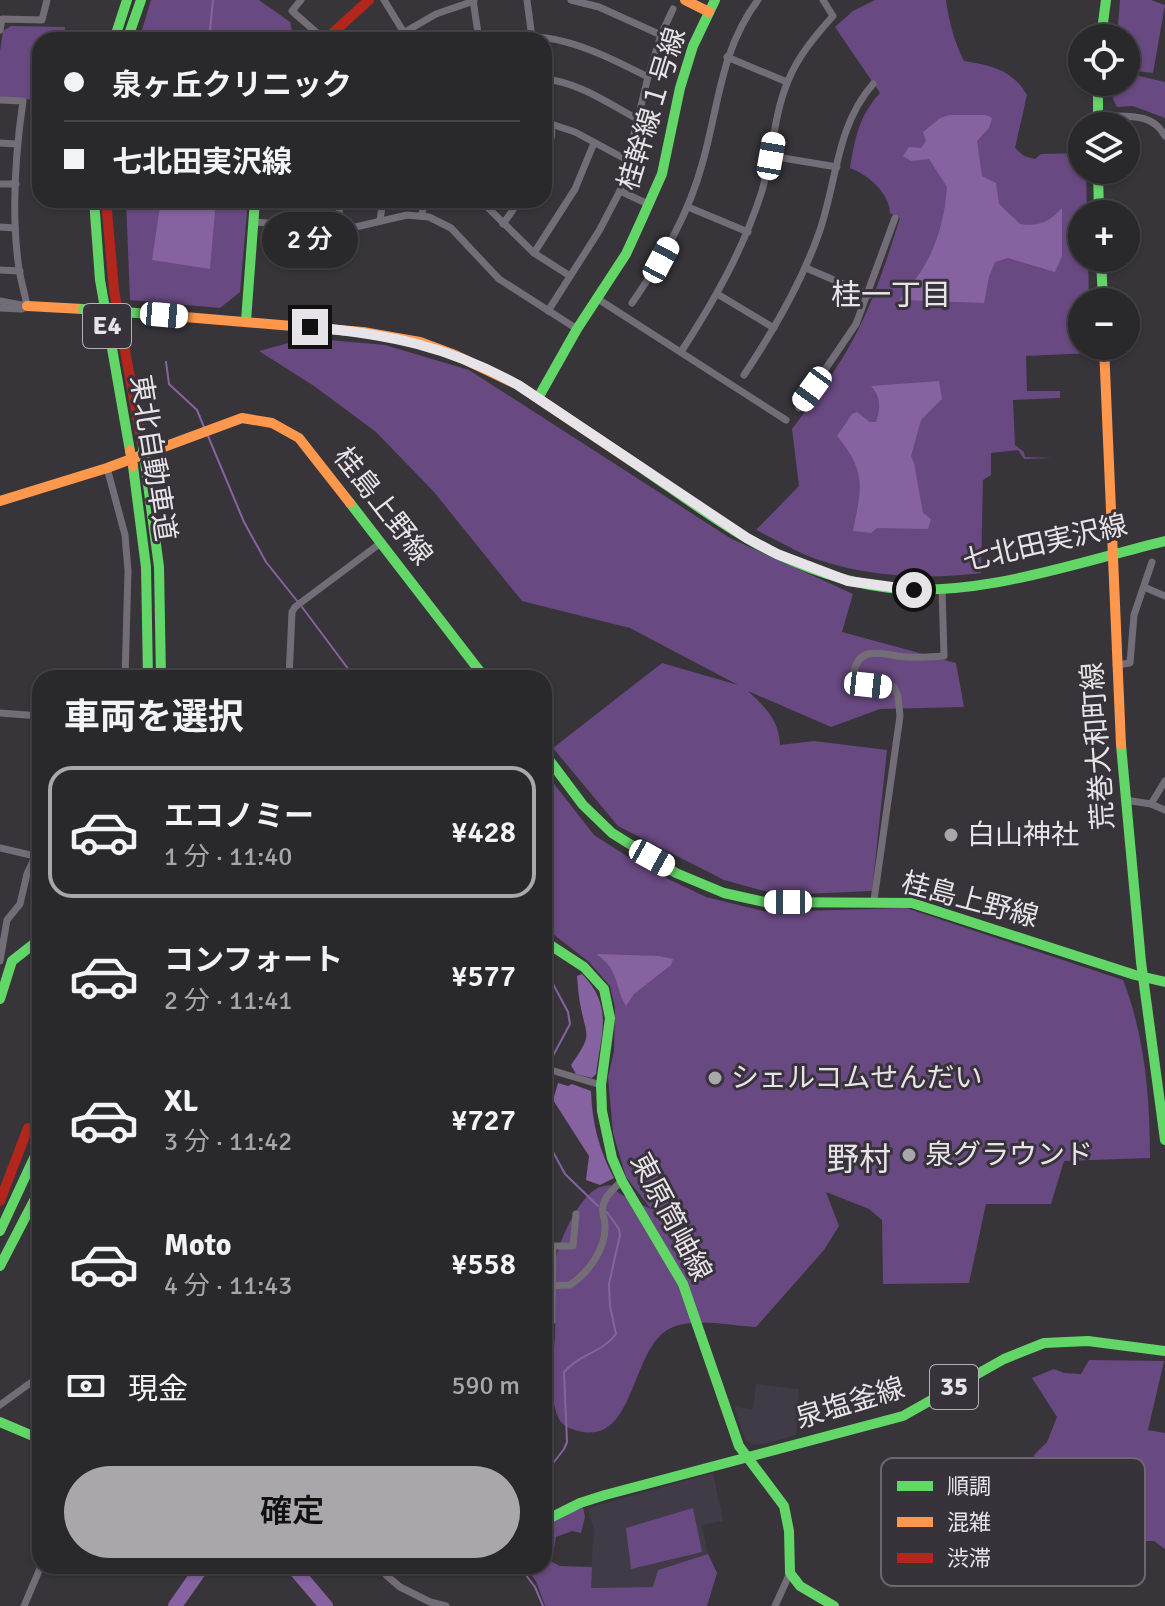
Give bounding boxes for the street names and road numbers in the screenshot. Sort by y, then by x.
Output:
street label: 桂幹線１号線 [611,24,693,194]
road number: E4 [83,304,131,348]
street label: 東北自動車道 [123,372,183,544]
street label: 桂島上野線 [327,440,439,572]
street label: 七北田実沢線 [959,508,1131,578]
street label: 荒巻大和町線 [1075,661,1121,831]
street label: 桂島上野線 [898,865,1042,935]
street label: 東原筒岫線 [623,1147,719,1287]
road number: 35 [930,1365,978,1409]
street label: 泉塩釜線 [791,1370,909,1436]

